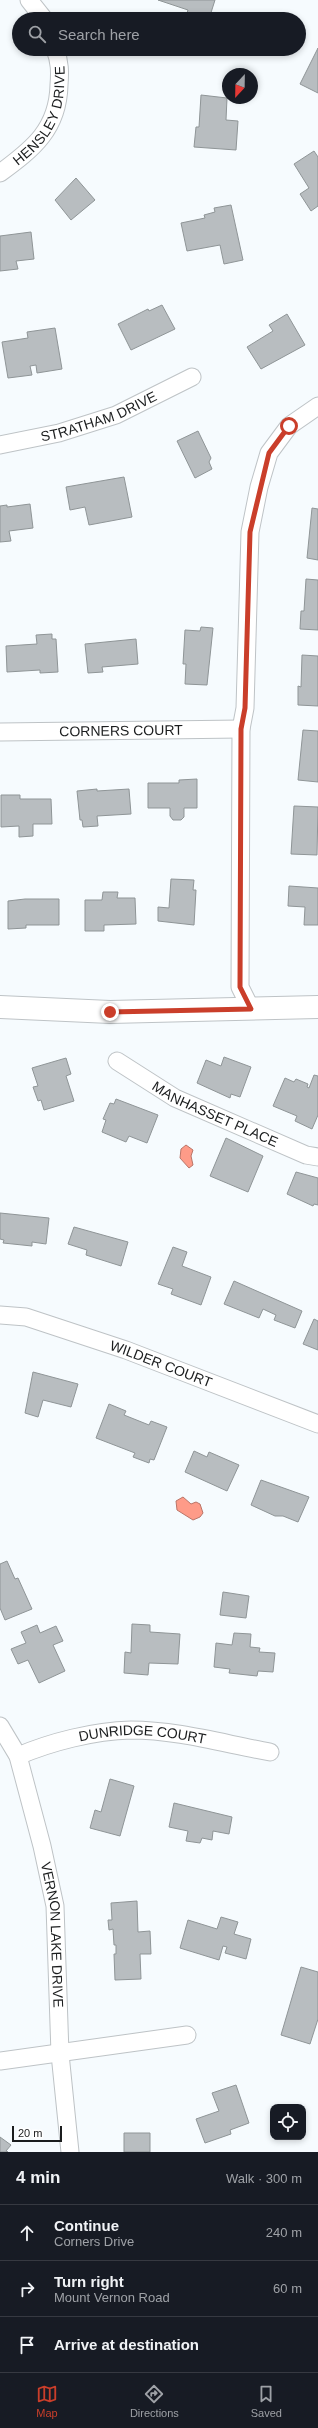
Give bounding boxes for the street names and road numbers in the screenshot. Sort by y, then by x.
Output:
street label: HENSLEY DRIVE [10,66,68,168]
street label: STRATHAM DRIVE [39,388,159,445]
street label: CORNERS COURT [59,722,183,739]
street label: MANHASSET PLACE [149,1078,281,1150]
street label: WILDER COURT [108,1337,215,1391]
street label: DUNRIDGE COURT [77,1722,208,1747]
street label: VERNON LAKE DRIVE [38,1861,66,2008]

